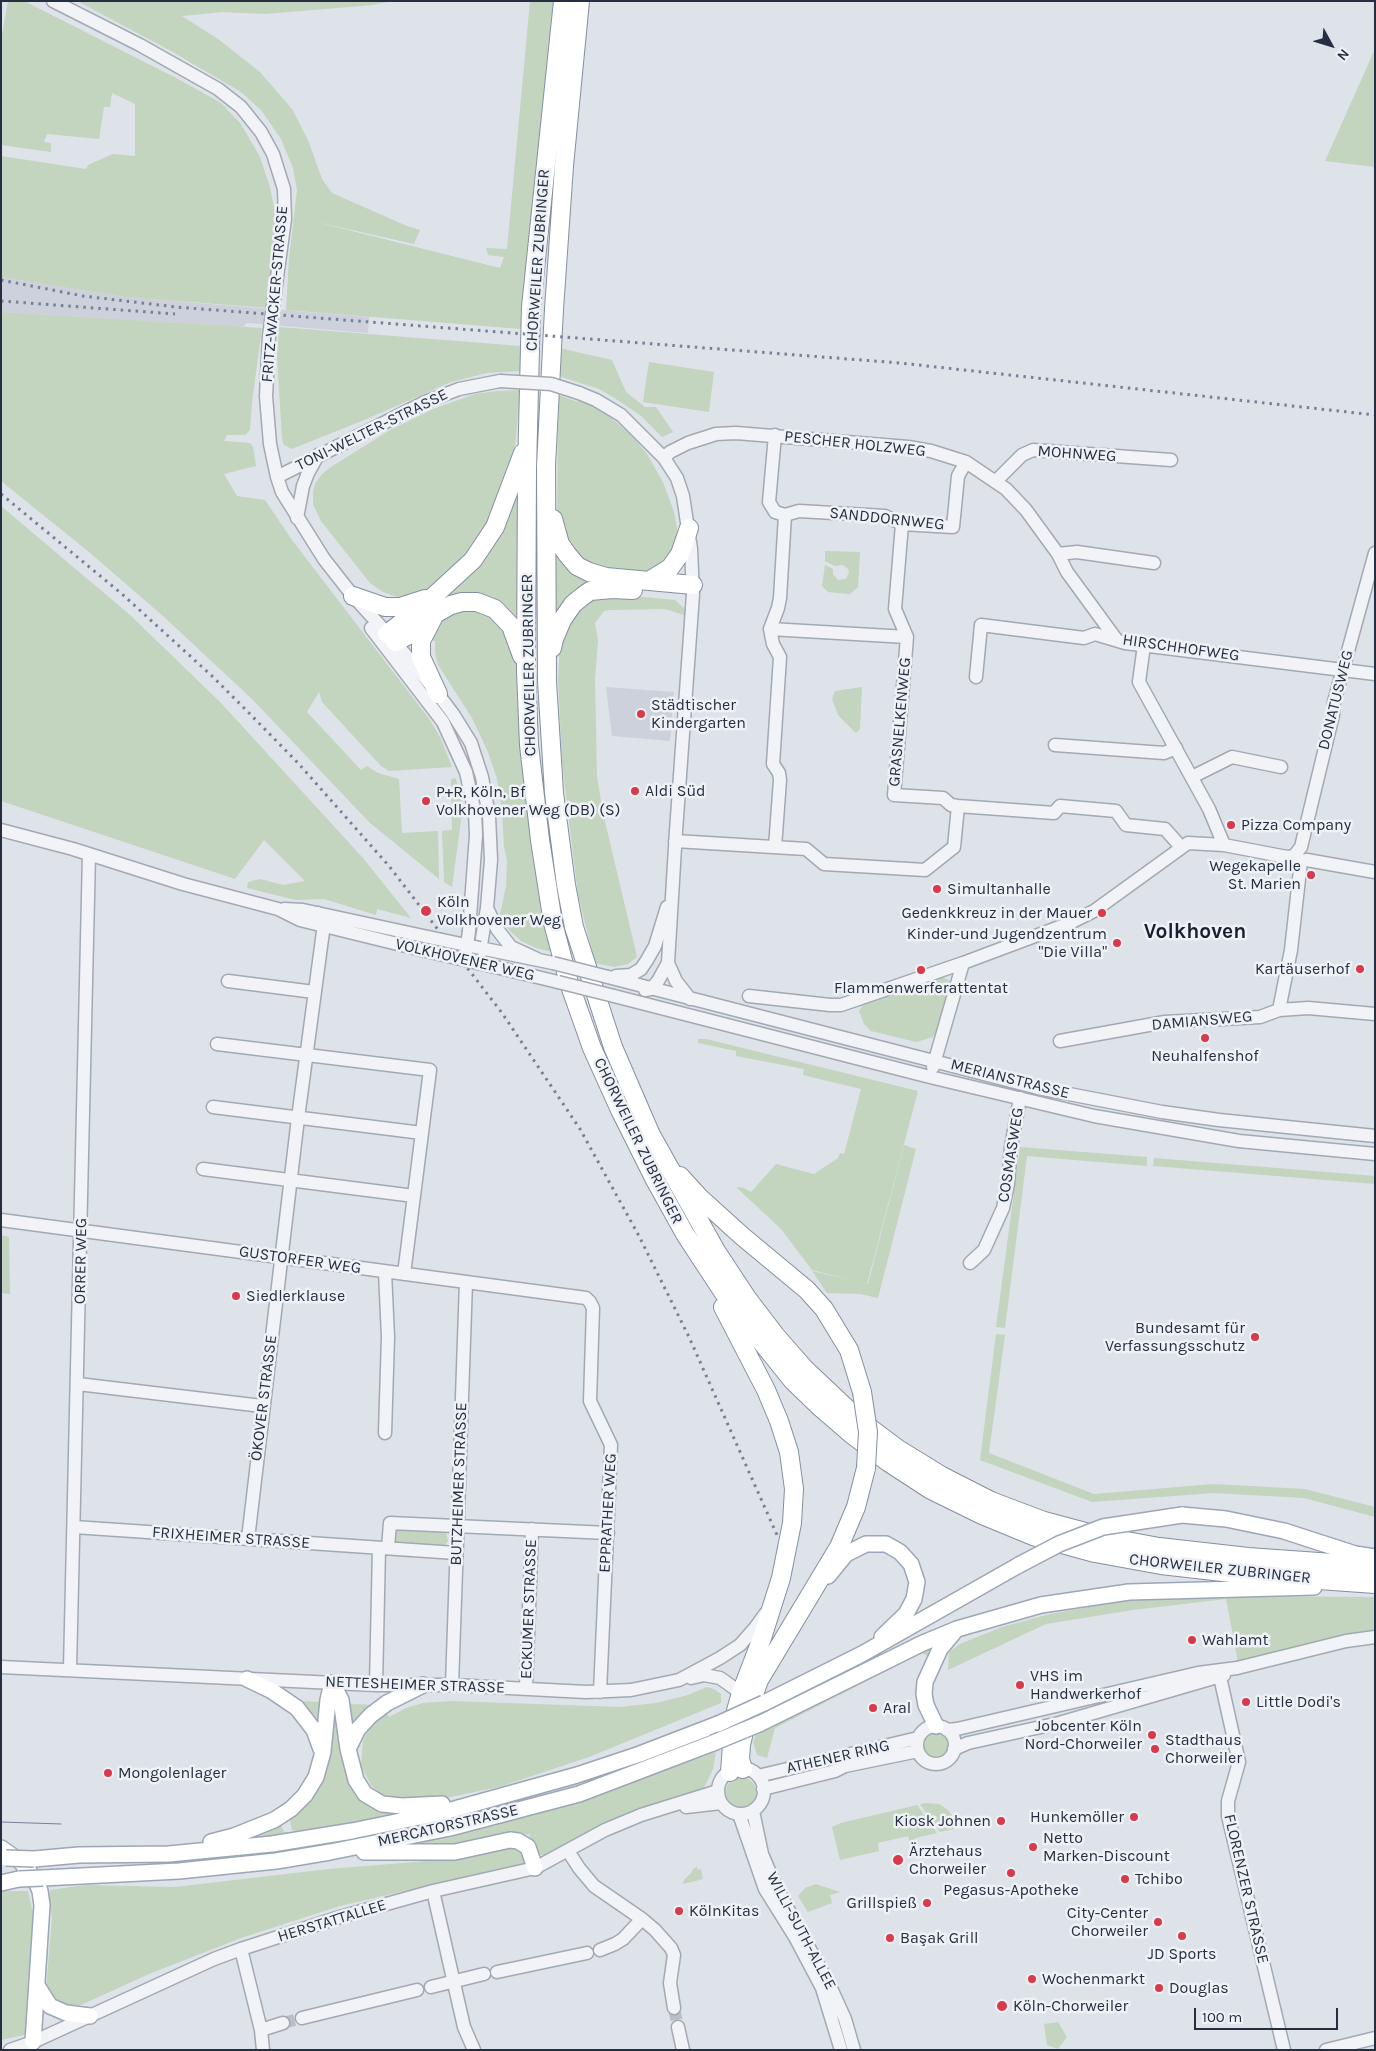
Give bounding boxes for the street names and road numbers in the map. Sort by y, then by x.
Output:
street label: CHORWEILER ZUBRINGER [522,168,554,352]
street label: FRITZ-WACKER-STRASSE [258,205,292,383]
street label: TONI-WELTER-STRASSE [293,385,451,475]
street label: PESCHER HOLZWEG [783,427,927,461]
street label: MOHNWEG [1037,442,1117,466]
street label: SANDDORNWEG [829,503,945,535]
street label: CHORWEILER ZUBRINGER [518,574,540,756]
street label: HIRSCHHOFWEG [1121,630,1241,666]
street label: DONATUSWEG [1314,648,1358,752]
street label: GRASNELKENWEG [885,657,915,787]
street label: VOLKHOVENER WEG [393,935,537,985]
street label: DAMIANSWEG [1151,1007,1253,1035]
street label: CHORWEILER ZUBRINGER [589,1055,687,1227]
street label: MERIANSTRASSE [949,1055,1071,1103]
street label: COSMASWEG [994,1106,1028,1204]
street label: ORRER WEG [71,1218,91,1304]
street label: GUSTORFER WEG [238,1242,362,1278]
street label: ÖKOVER STRASSE [247,1334,281,1462]
street label: BUTZHEIMER STRASSE [447,1402,471,1566]
street label: EPPRATHER WEG [595,1453,621,1573]
street label: FRIXHEIMER STRASSE [151,1523,311,1553]
street label: ECKUMER STRASSE [517,1539,541,1679]
street label: CHORWEILER ZUBRINGER [1128,1550,1312,1588]
street label: NETTESHEIMER STRASSE [325,1672,505,1698]
street label: ATHENER RING [785,1736,891,1778]
street label: MERCATORSTRASSE [376,1800,520,1852]
street label: FLORENZER STRASSE [1219,1812,1273,1966]
street label: WILLI-SUTH-ALLEE [762,1869,840,1993]
street label: HERSTATTALLEE [275,1895,389,1947]

